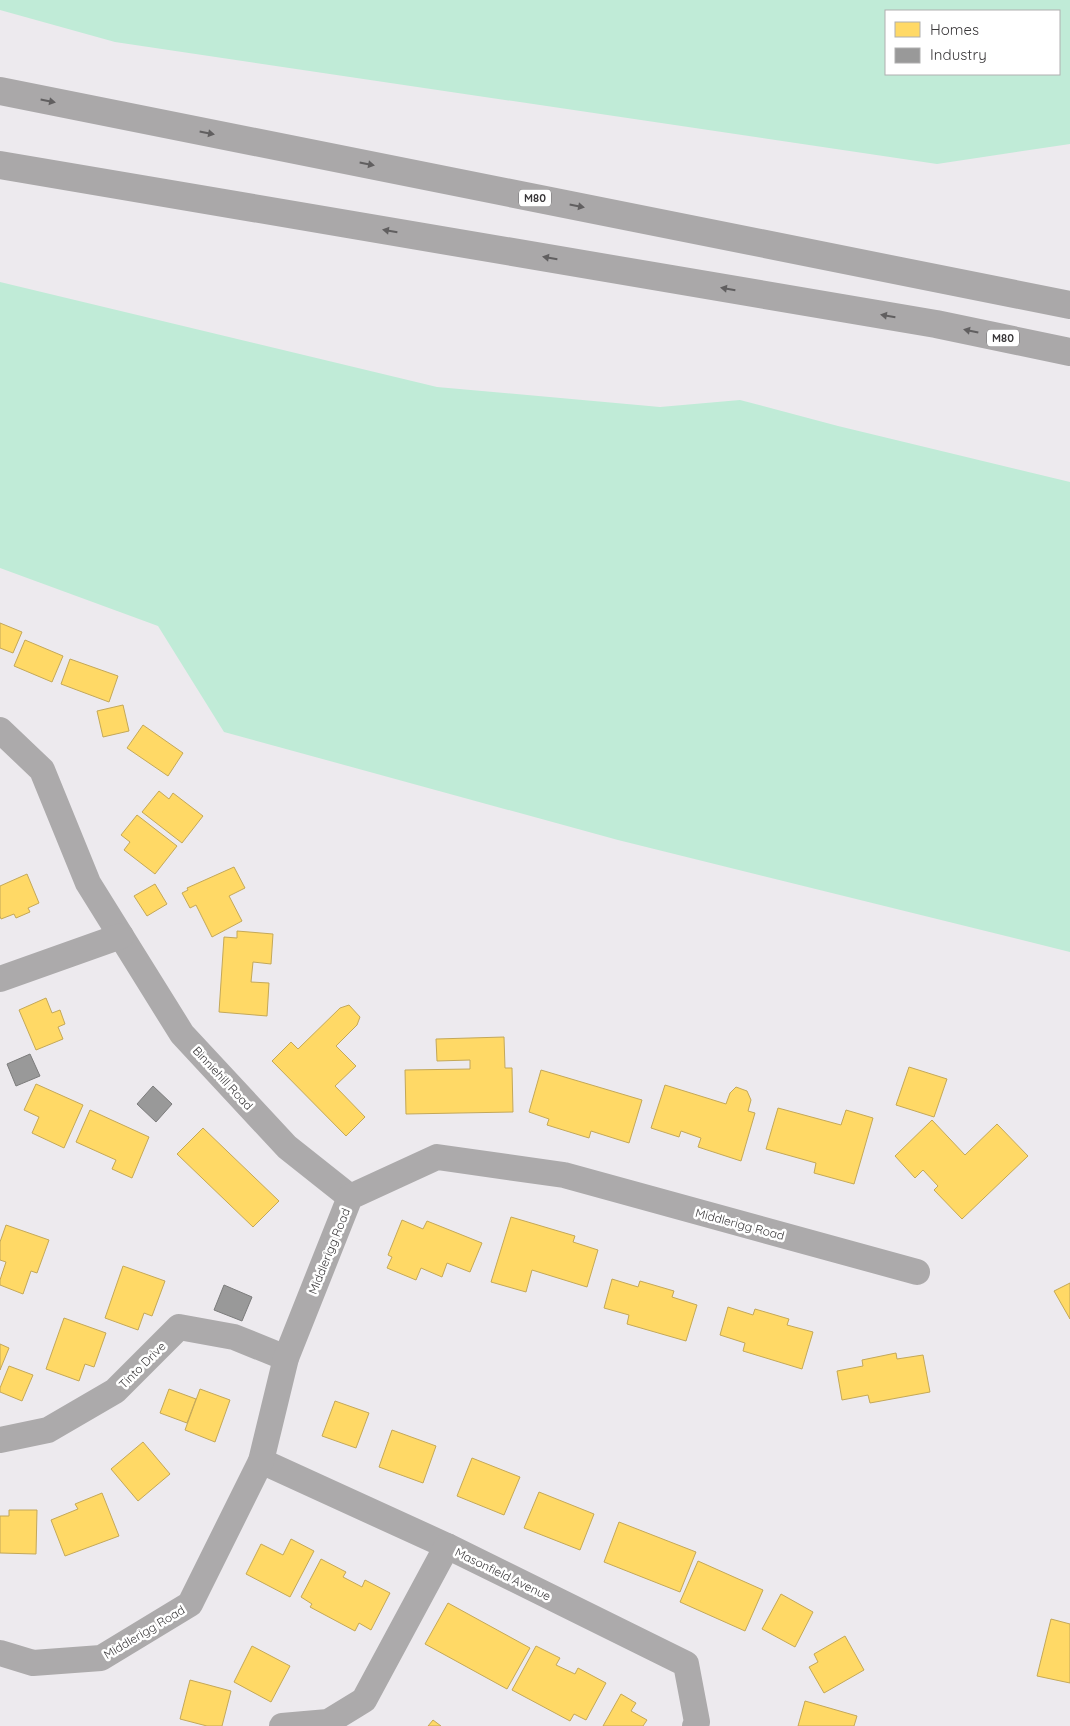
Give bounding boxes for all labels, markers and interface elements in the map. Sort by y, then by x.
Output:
legend [885,10,1060,75]
text: Homes [930,20,979,39]
text: Industry [930,45,987,64]
one-way arrow [40,97,56,105]
one-way arrow [200,129,216,137]
one-way arrow [359,161,375,169]
road number: M80 [519,190,551,207]
one-way arrow [570,203,586,211]
one-way arrow [382,227,398,235]
one-way arrow [542,254,558,262]
one-way arrow [719,284,735,292]
one-way arrow [880,311,896,319]
one-way arrow [963,327,979,335]
road number: M80 [987,329,1019,346]
street label: Binniehill Road [190,1043,256,1113]
street label: Middlerigg Road [694,1205,786,1243]
street label: Middlerigg Road [305,1206,353,1296]
street label: Tinto Drive [115,1338,169,1392]
street label: Masonfield Avenue [453,1544,554,1604]
street label: Middlerigg Road [101,1602,187,1662]

